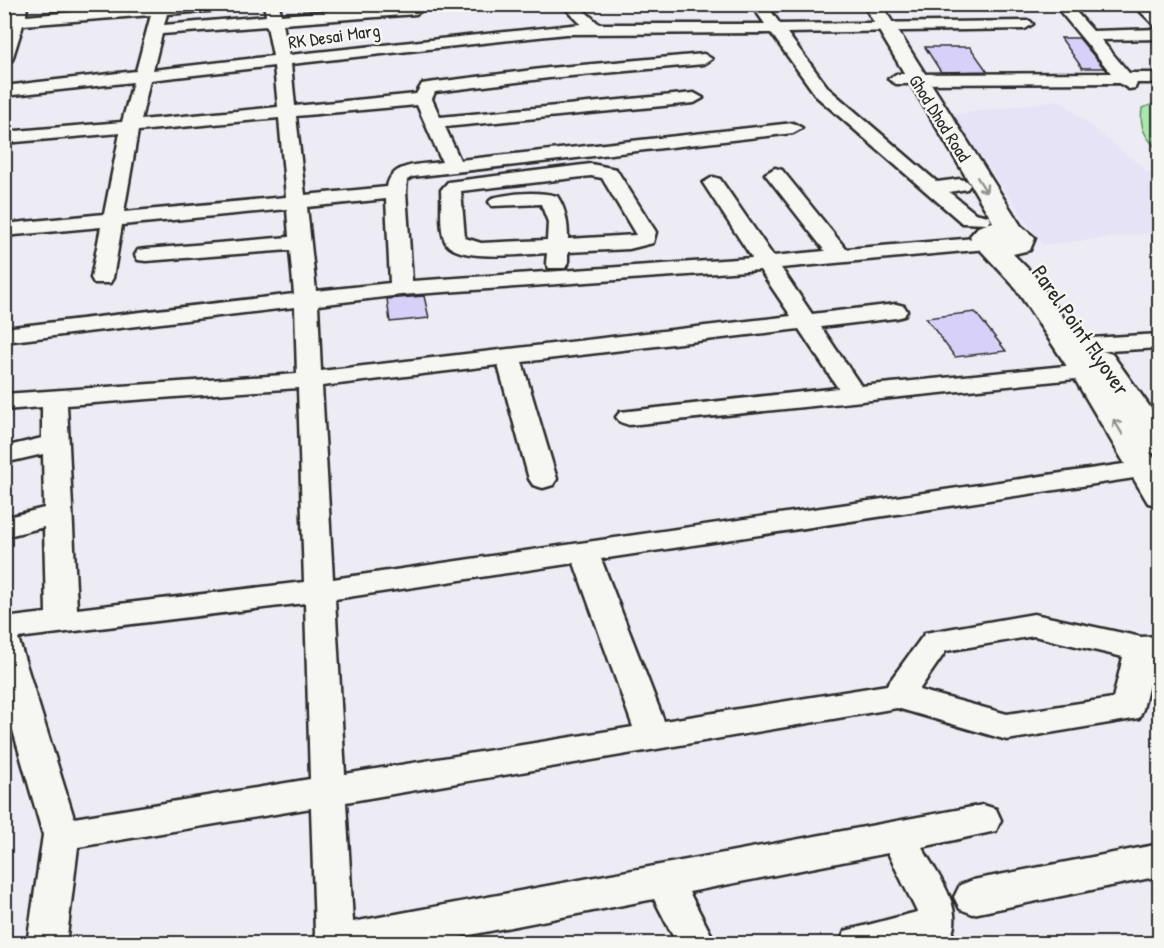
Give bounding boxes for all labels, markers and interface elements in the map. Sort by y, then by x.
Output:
street label: RK Desai Marg [287,17,381,55]
street label: Ghod Dhod Road [903,70,977,166]
one-way arrow [976,176,988,193]
street label: Parel Point Flyover [1025,259,1137,402]
one-way arrow [1112,419,1124,436]

